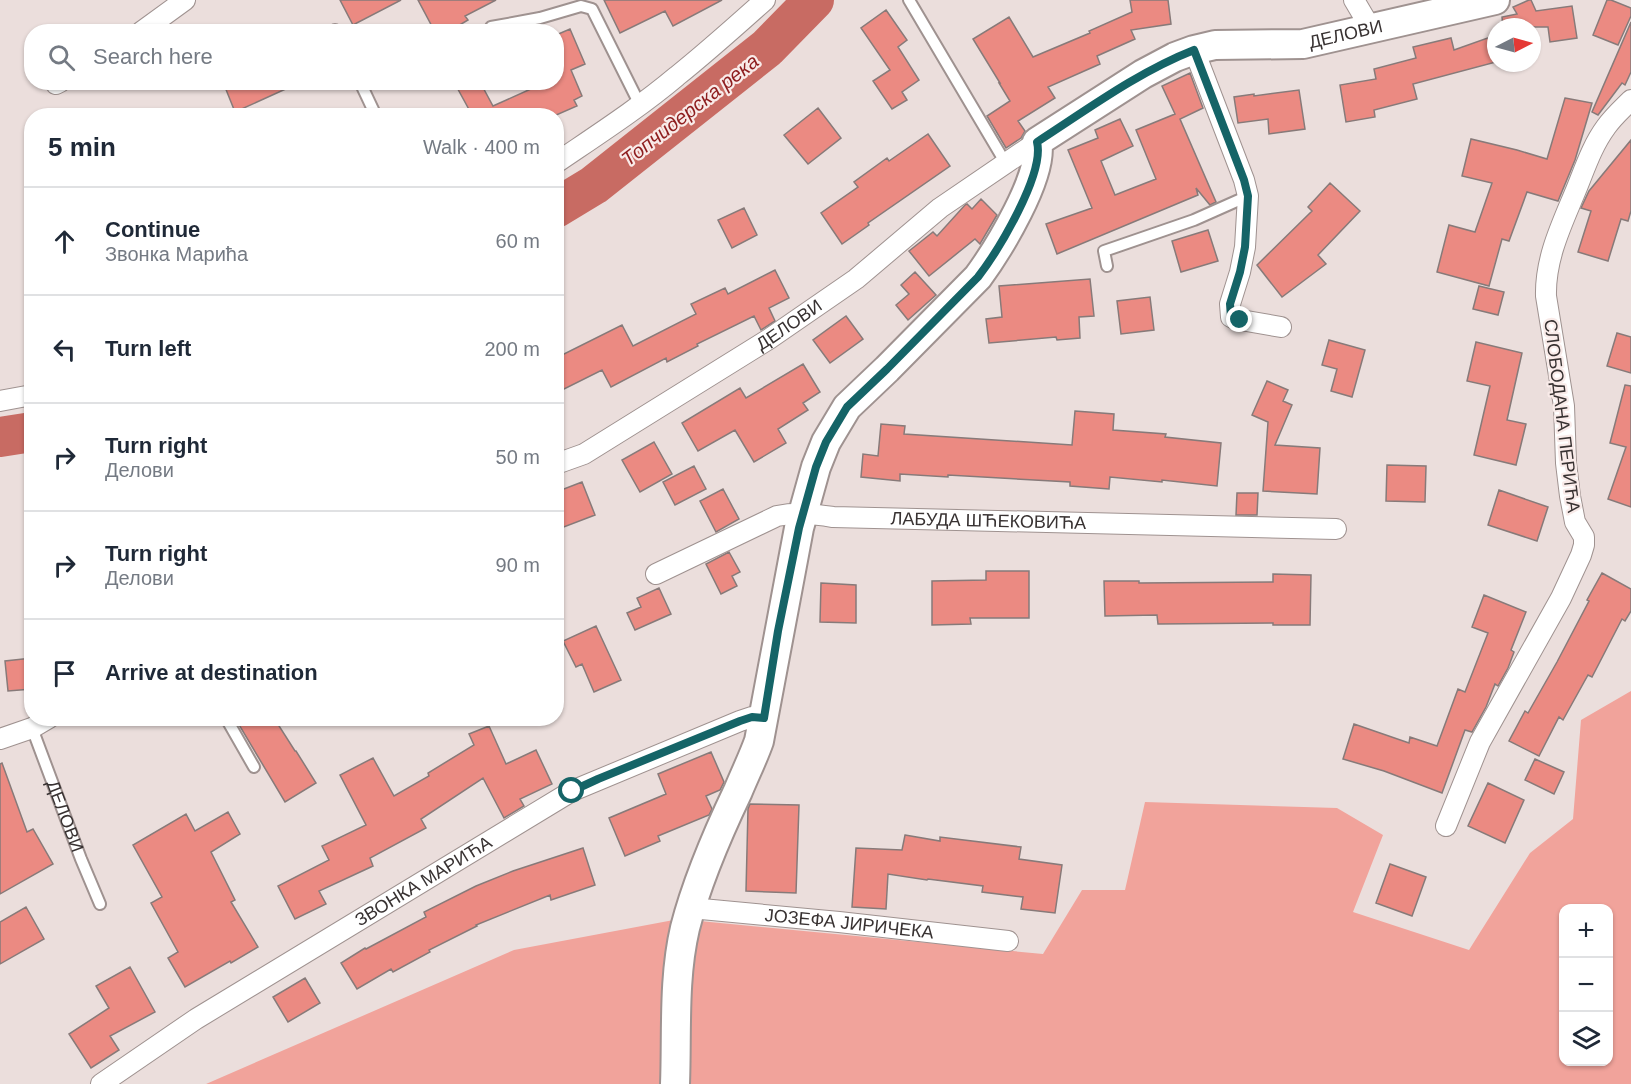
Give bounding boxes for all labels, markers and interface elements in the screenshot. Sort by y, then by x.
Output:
street label: ДЕЛОВИ [1307,16,1384,52]
north arrow [1487,18,1541,72]
search box [24,24,564,90]
icon: search [45,41,78,74]
text: Search here [93,44,213,69]
water label: Топчидерска река [617,50,763,170]
text: 5 min [48,132,116,162]
text: Walk · 400 m [423,136,540,158]
text: Continue [105,217,200,242]
icon: ahead [48,225,81,258]
text: 60 m [496,230,540,252]
text: Звонка Марића [105,243,248,265]
street label: ДЕЛОВИ [753,296,826,354]
route end [1226,306,1252,332]
street label: СЛОБОДАНА ПЕРИЋА [1540,318,1584,514]
icon: left [48,333,81,366]
text: Turn left [105,336,191,361]
text: 200 m [484,338,540,360]
text: Turn right [105,433,207,458]
icon: right [48,441,81,474]
text: 50 m [496,446,540,468]
text: Делови [105,459,174,481]
street label: ЛАБУДА ШЋЕКОВИЋА [890,508,1086,533]
text: Turn right [105,541,207,566]
icon: right [48,549,81,582]
text: 90 m [496,554,540,576]
text: Делови [105,567,174,589]
icon: arrive [48,657,81,690]
text: Arrive at destination [105,660,318,685]
street label: ДЕЛОВИ [42,777,87,855]
route start [558,777,584,803]
street label: ЗВОНКА МАРИЋА [351,832,495,930]
map controls [1559,904,1613,1066]
button: + [1559,904,1613,958]
street label: ЈОЗЕФА ЈИРИЧЕКА [764,905,935,943]
button: − [1559,958,1613,1012]
button: layers [1559,1012,1613,1066]

